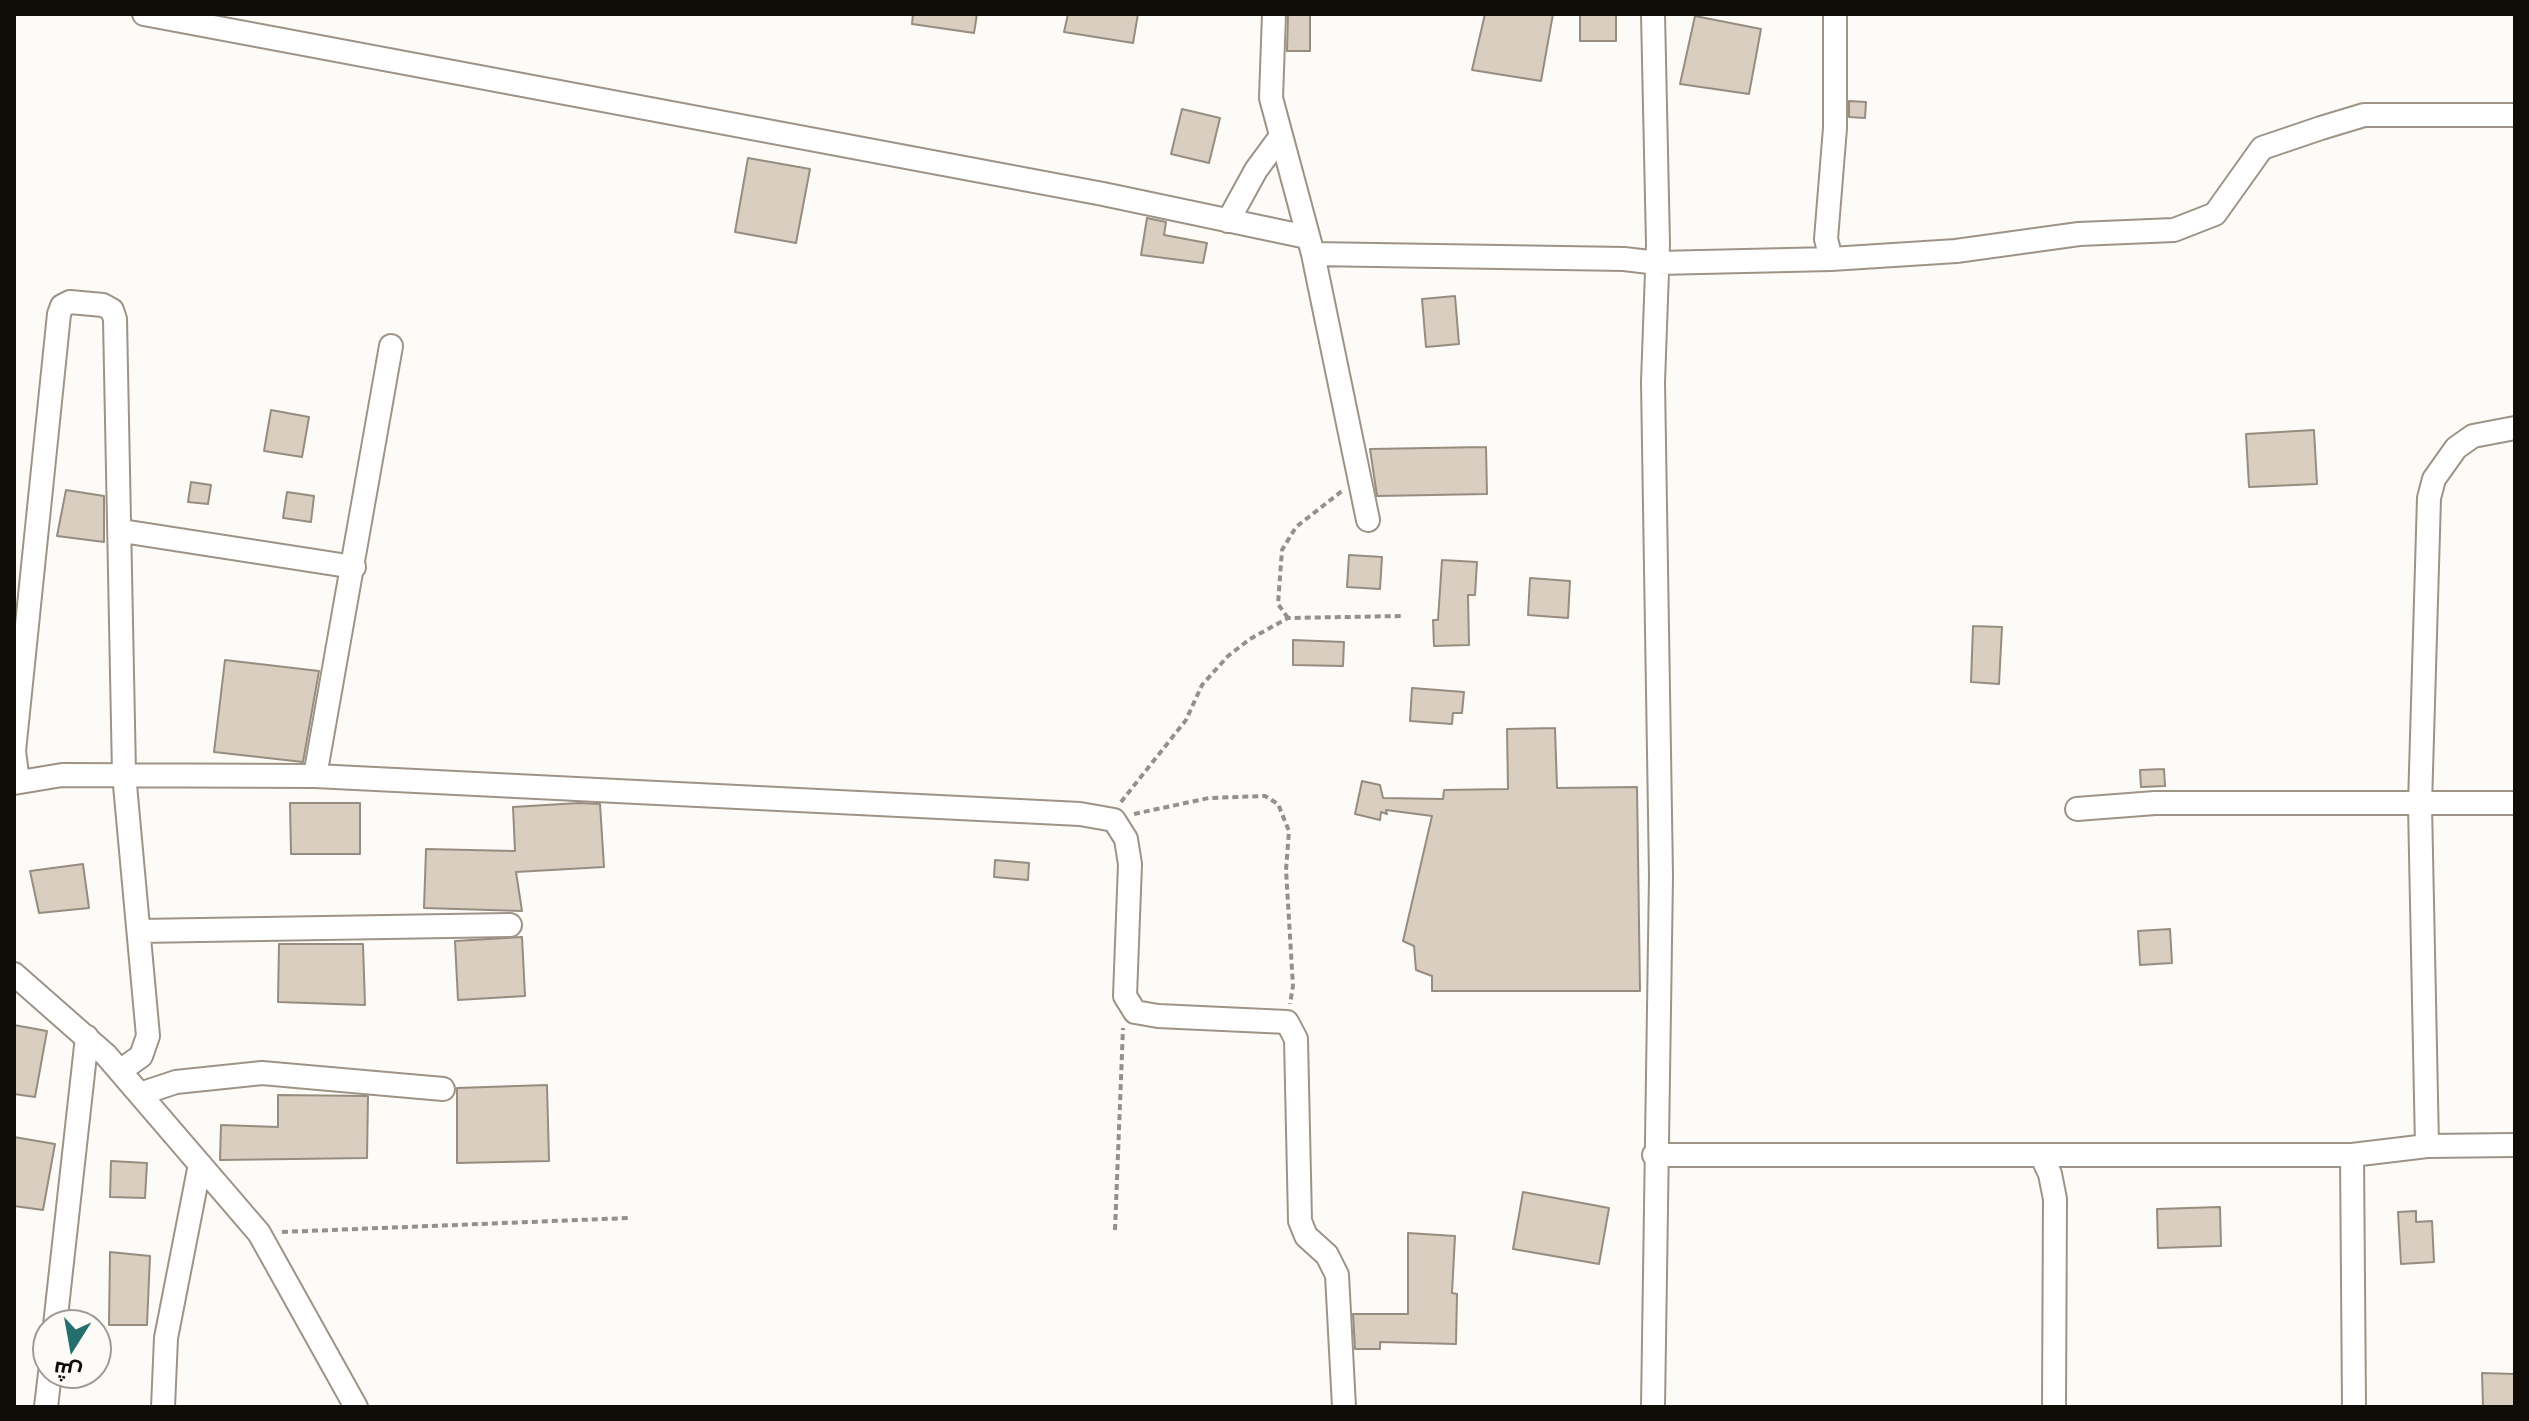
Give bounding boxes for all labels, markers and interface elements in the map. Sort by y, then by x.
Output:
north arrow [32,1309,112,1389]
text: ش [51,1353,85,1389]

